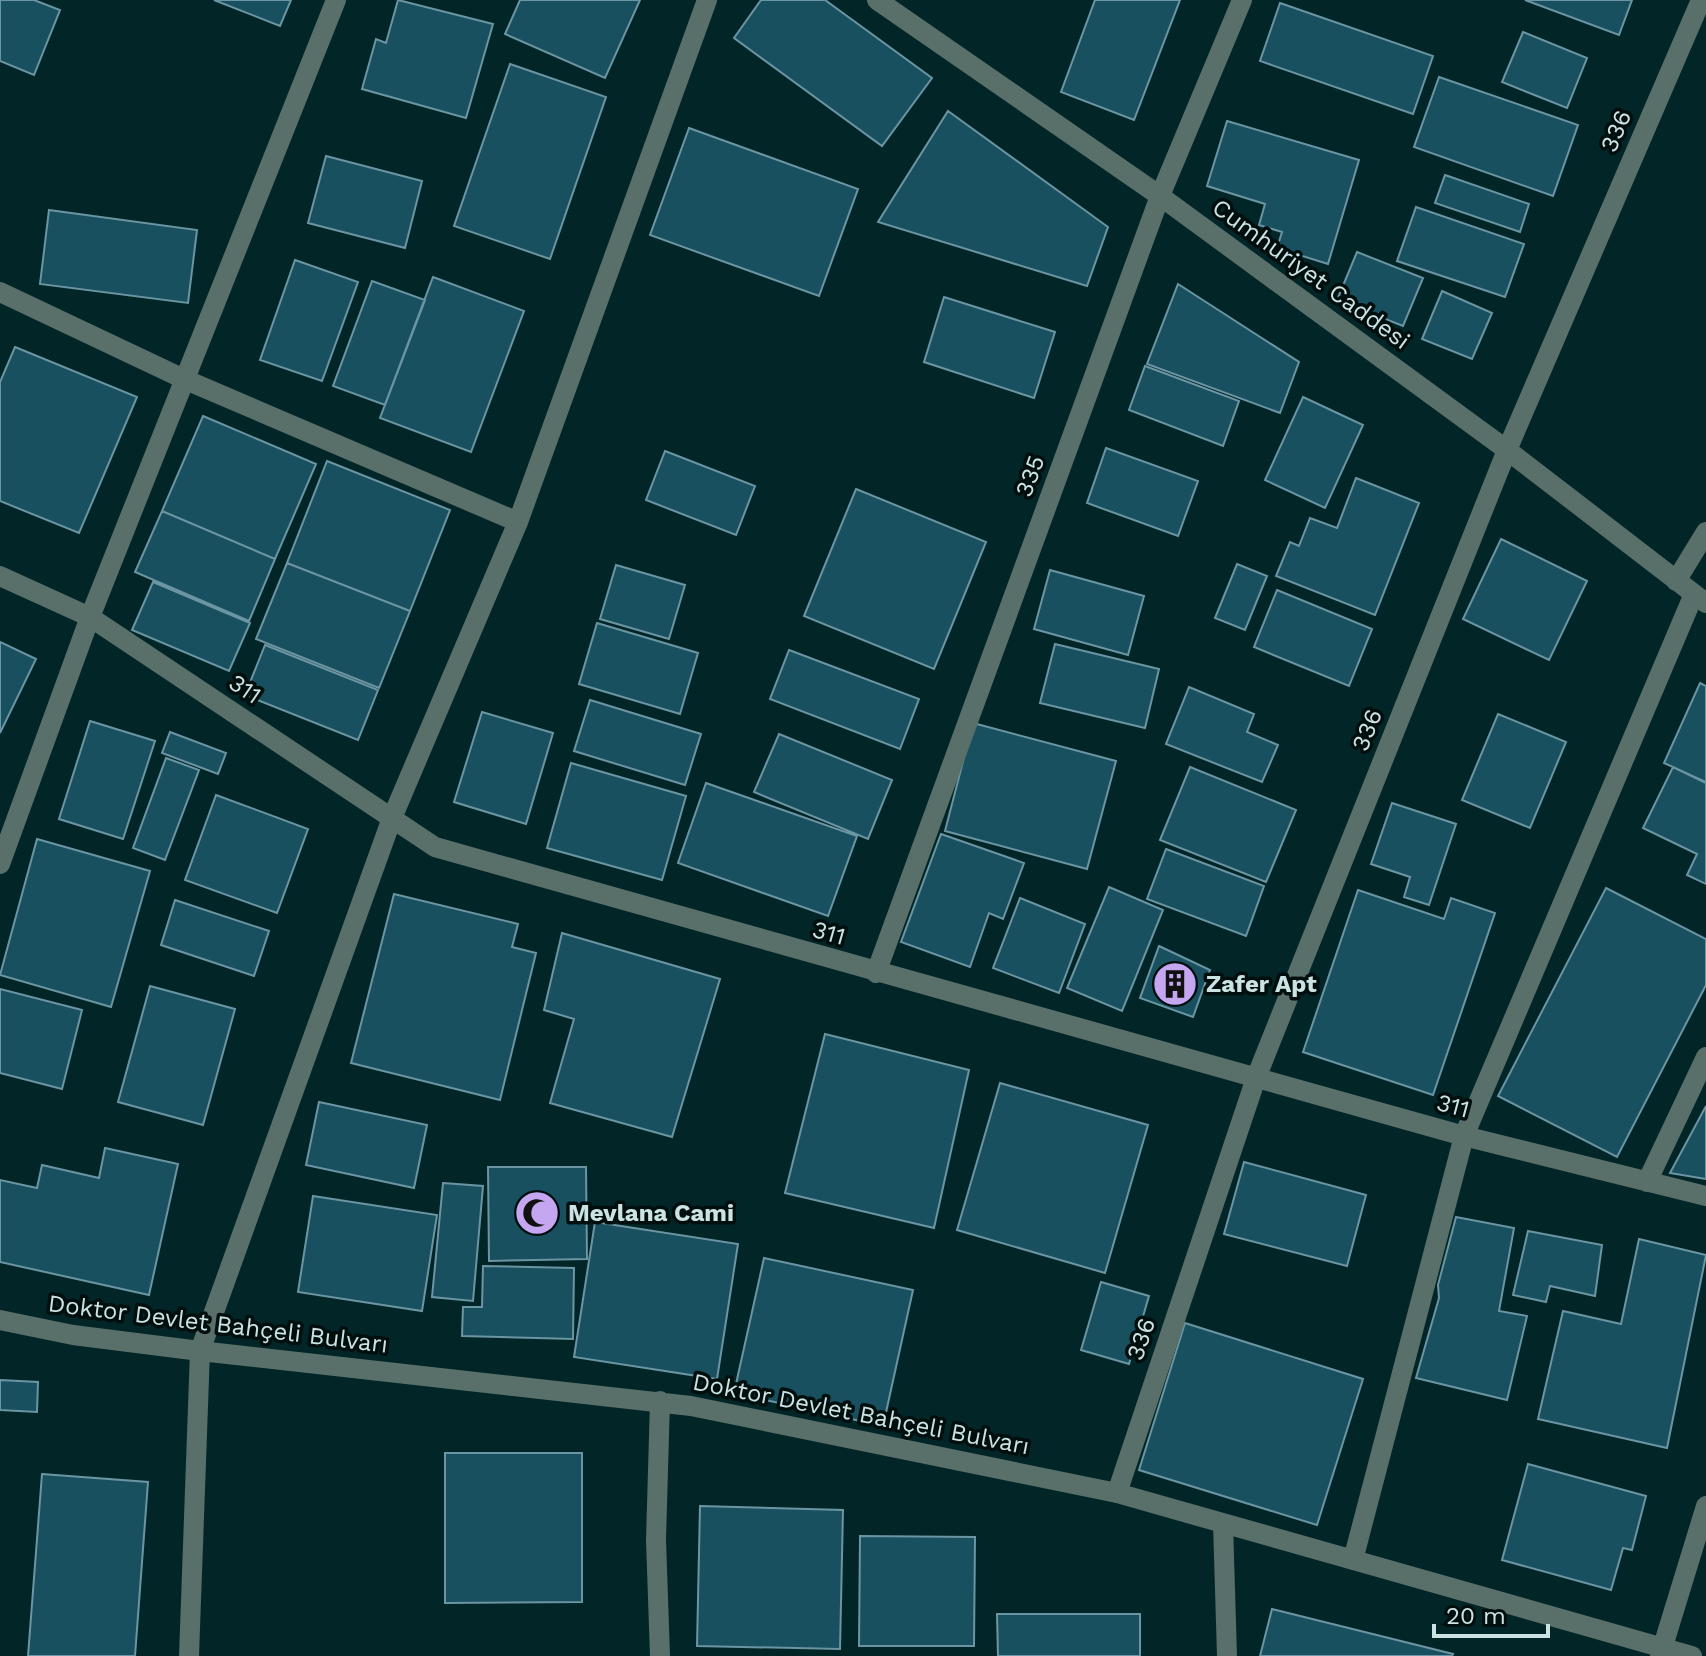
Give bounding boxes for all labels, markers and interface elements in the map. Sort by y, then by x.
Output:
street label: 336 [1595,106,1637,156]
street label: Cumhuriyet Caddesi [1207,193,1415,355]
street label: 335 [1010,452,1050,500]
street label: 311 [224,668,266,710]
street label: 336 [1346,705,1388,755]
street label: 311 [809,915,849,951]
building icon: Zafer Apt [1151,960,1199,1008]
place label: Zafer Apt [1206,970,1317,998]
street label: 311 [1434,1088,1472,1124]
mosque icon: Mevlana Cami [513,1189,561,1237]
place label: Mevlana Cami [568,1199,734,1227]
street label: Doktor Devlet Bahçeli Bulvarı [46,1289,390,1359]
street label: 336 [1121,1314,1161,1364]
street label: Doktor Devlet Bahçeli Bulvarı [690,1368,1032,1460]
scale bar [1434,1588,1548,1638]
text: 20 m [1446,1602,1506,1630]

